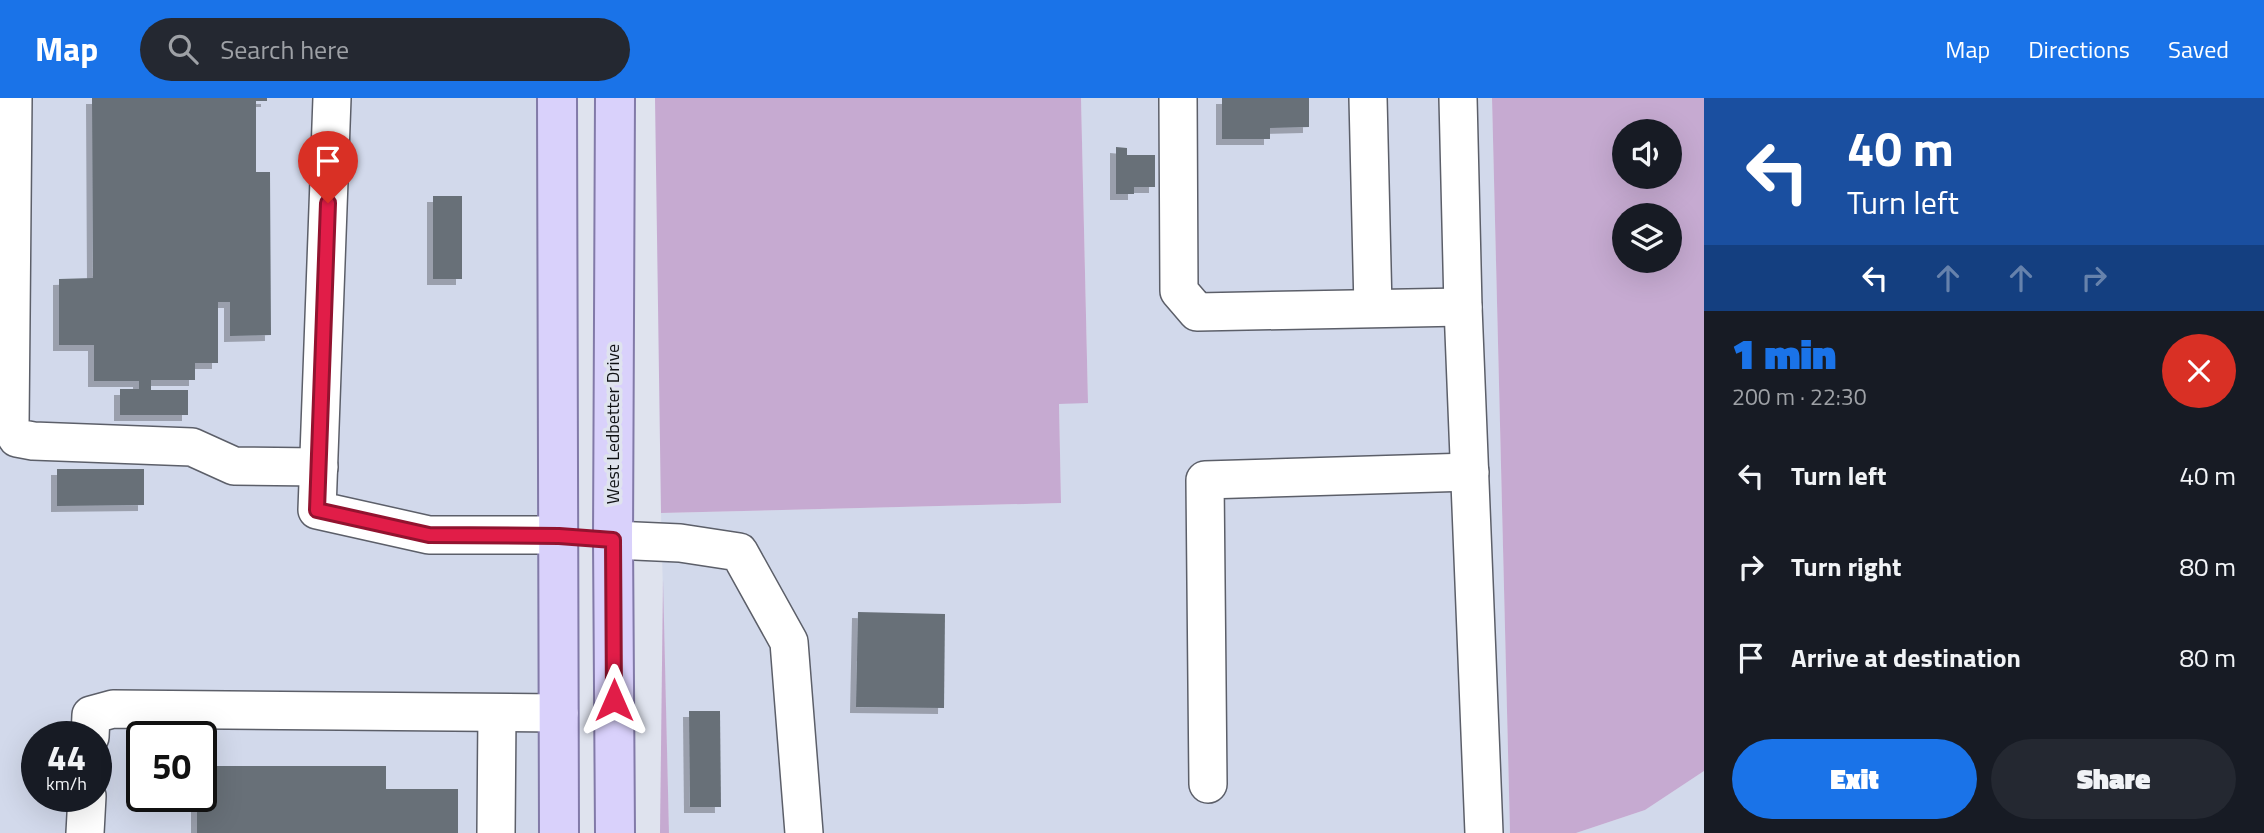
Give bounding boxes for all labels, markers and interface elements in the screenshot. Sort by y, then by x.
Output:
search box [140,18,630,81]
text: Map [35,24,98,74]
icon: search [164,30,202,68]
text: Search here [220,30,349,69]
text: Map [1945,31,1990,67]
text: Directions [2028,31,2130,67]
text: Saved [2168,31,2229,67]
text: 40 m [1847,110,1954,185]
map controls [1612,119,1682,273]
button: sound [1612,119,1682,189]
icon: left [1732,126,1823,217]
pin [298,131,358,203]
icon: arrive [309,142,347,180]
text: Turn left [1847,178,1959,226]
button: layers [1612,203,1682,273]
icon: left [1856,259,1894,297]
icon: ahead [1929,259,1967,297]
icon: ahead [2002,259,2040,297]
icon: right [2075,259,2113,297]
text: 1 min [1732,321,1836,385]
button: close [2162,334,2236,408]
street label: West Ledbetter Drive [599,344,626,504]
text: 200 m · 22:30 [1732,379,1867,414]
text: Turn left [1791,456,1886,495]
text: 40 m [2179,456,2236,495]
icon: left [1732,457,1770,495]
text: Turn right [1791,547,1902,586]
text: 80 m [2179,547,2236,586]
icon: right [1732,548,1770,586]
text: Arrive at destination [1791,638,2021,677]
text: 80 m [2179,638,2236,677]
icon: arrive [1732,639,1770,677]
position arrow [577,663,651,737]
speed limit sign: 50 [126,721,217,812]
text: 44 [47,730,86,784]
button: Exit [1732,739,1977,819]
button: Share [1991,739,2236,819]
text: km/h [46,770,87,797]

